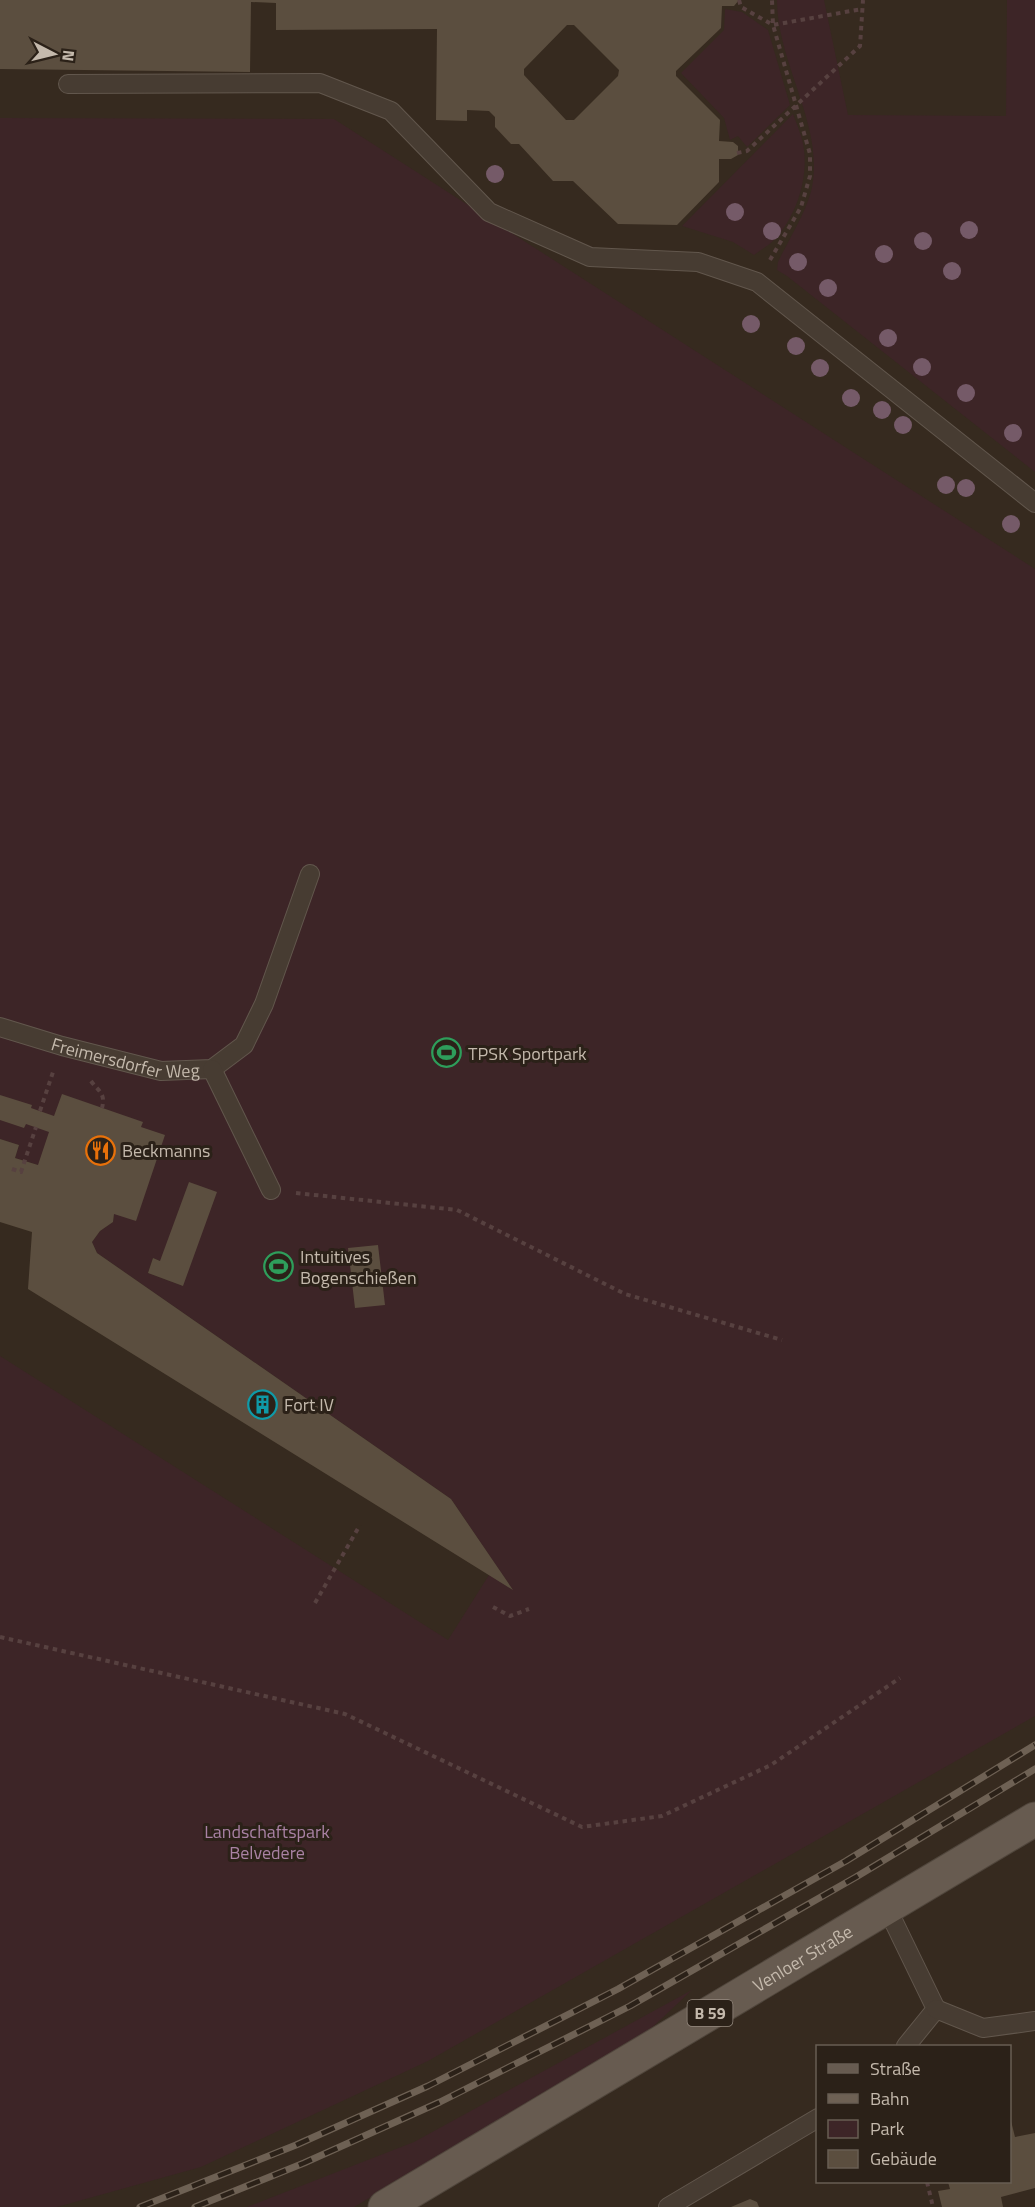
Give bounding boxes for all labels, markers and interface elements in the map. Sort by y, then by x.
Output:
north arrow [24,24,84,84]
text: N [56,49,81,63]
street label: Freimersdorfer Weg [48,1030,200,1084]
sports icon: TPSK Sportpark [431,1037,463,1069]
place label: TPSK Sportpark [468,1040,587,1067]
restaurant icon: Beckmanns [85,1134,117,1166]
place label: Beckmanns [122,1137,210,1164]
place label: Intuitives Bogenschießen [300,1243,417,1291]
sports icon: Intuitives Bogenschießen [263,1250,295,1282]
building icon: Fort IV [247,1388,279,1420]
place label: Fort IV [284,1391,335,1418]
park label: Landschaftspark Belvedere [204,1818,330,1866]
street label: Venloer Straße [747,1918,857,1998]
road number: B 59 [688,2000,732,2026]
legend [816,2045,1011,2183]
text: Straße [870,2055,921,2082]
text: Bahn [870,2085,909,2112]
text: Park [870,2115,905,2142]
text: Gebäude [870,2145,937,2172]

